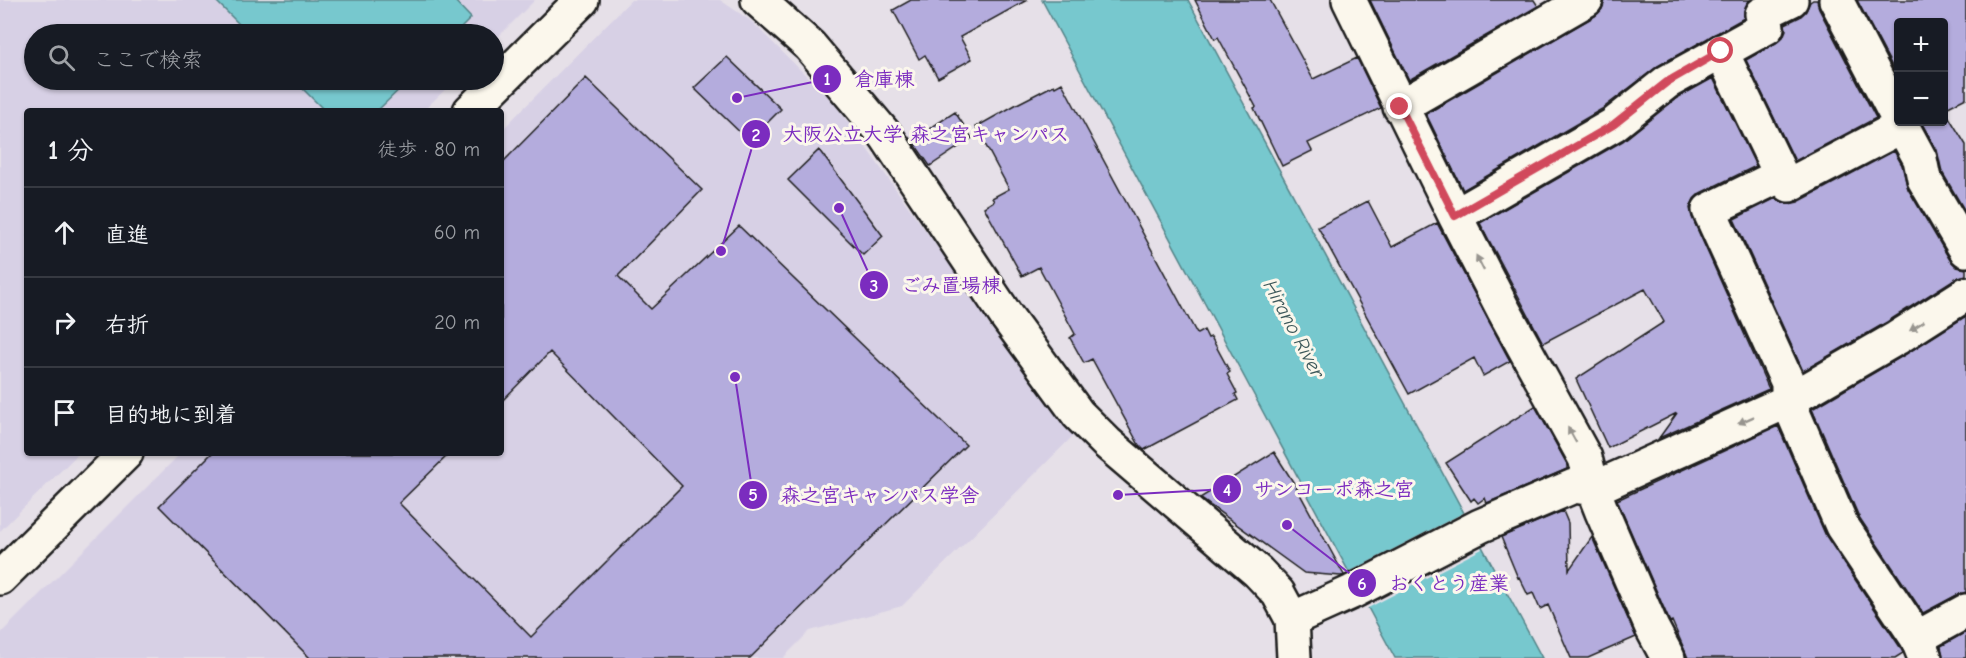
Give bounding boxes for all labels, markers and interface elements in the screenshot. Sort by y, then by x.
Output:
map controls [1894,18,1948,126]
button: + [1894,18,1948,72]
search box [24,24,504,90]
route start [1707,37,1733,63]
icon: search [45,41,78,74]
text: ここで検索 [93,47,203,73]
callout: 倉庫棟 [812,60,926,98]
text: 倉庫棟 [854,68,915,91]
text: 1 [823,69,831,90]
button: − [1894,72,1948,126]
route end [1386,93,1412,119]
callout: 大阪公立大学 森之宮キャンパス [741,115,1082,153]
text: 大阪公立大学 森之宮キャンパス [783,123,1069,146]
text: 2 [752,125,761,146]
text: 1 分 [48,136,93,166]
text: 徒歩 · 80 m [377,138,480,161]
icon: ahead [48,216,81,249]
text: 60 m [434,221,480,244]
text: 直進 [105,222,149,248]
one-way arrow [1475,255,1485,272]
callout: ごみ置場棟 [859,266,1013,304]
text: ごみ置場棟 [901,274,1002,297]
text: 3 [870,276,878,297]
water label: Hirano River [1259,276,1330,383]
icon: right [48,306,81,339]
text: 20 m [434,311,480,334]
text: 右折 [105,312,149,338]
one-way arrow [1909,320,1925,331]
icon: arrive [48,396,81,429]
text: 目的地に到着 [105,402,237,428]
one-way arrow [1737,415,1755,425]
one-way arrow [1567,426,1577,443]
callout: サンコーポ森之宮 [1212,470,1426,508]
callout: 森之宮キャンパス学舎 [738,476,992,514]
text: サンコーポ森之宮 [1254,478,1414,501]
text: 4 [1223,480,1231,501]
text: 森之宮キャンパス学舎 [780,484,980,507]
text: 5 [748,485,758,506]
callout: おくとう産業 [1347,564,1521,602]
text: おくとう産業 [1389,572,1509,595]
text: 6 [1357,574,1367,595]

